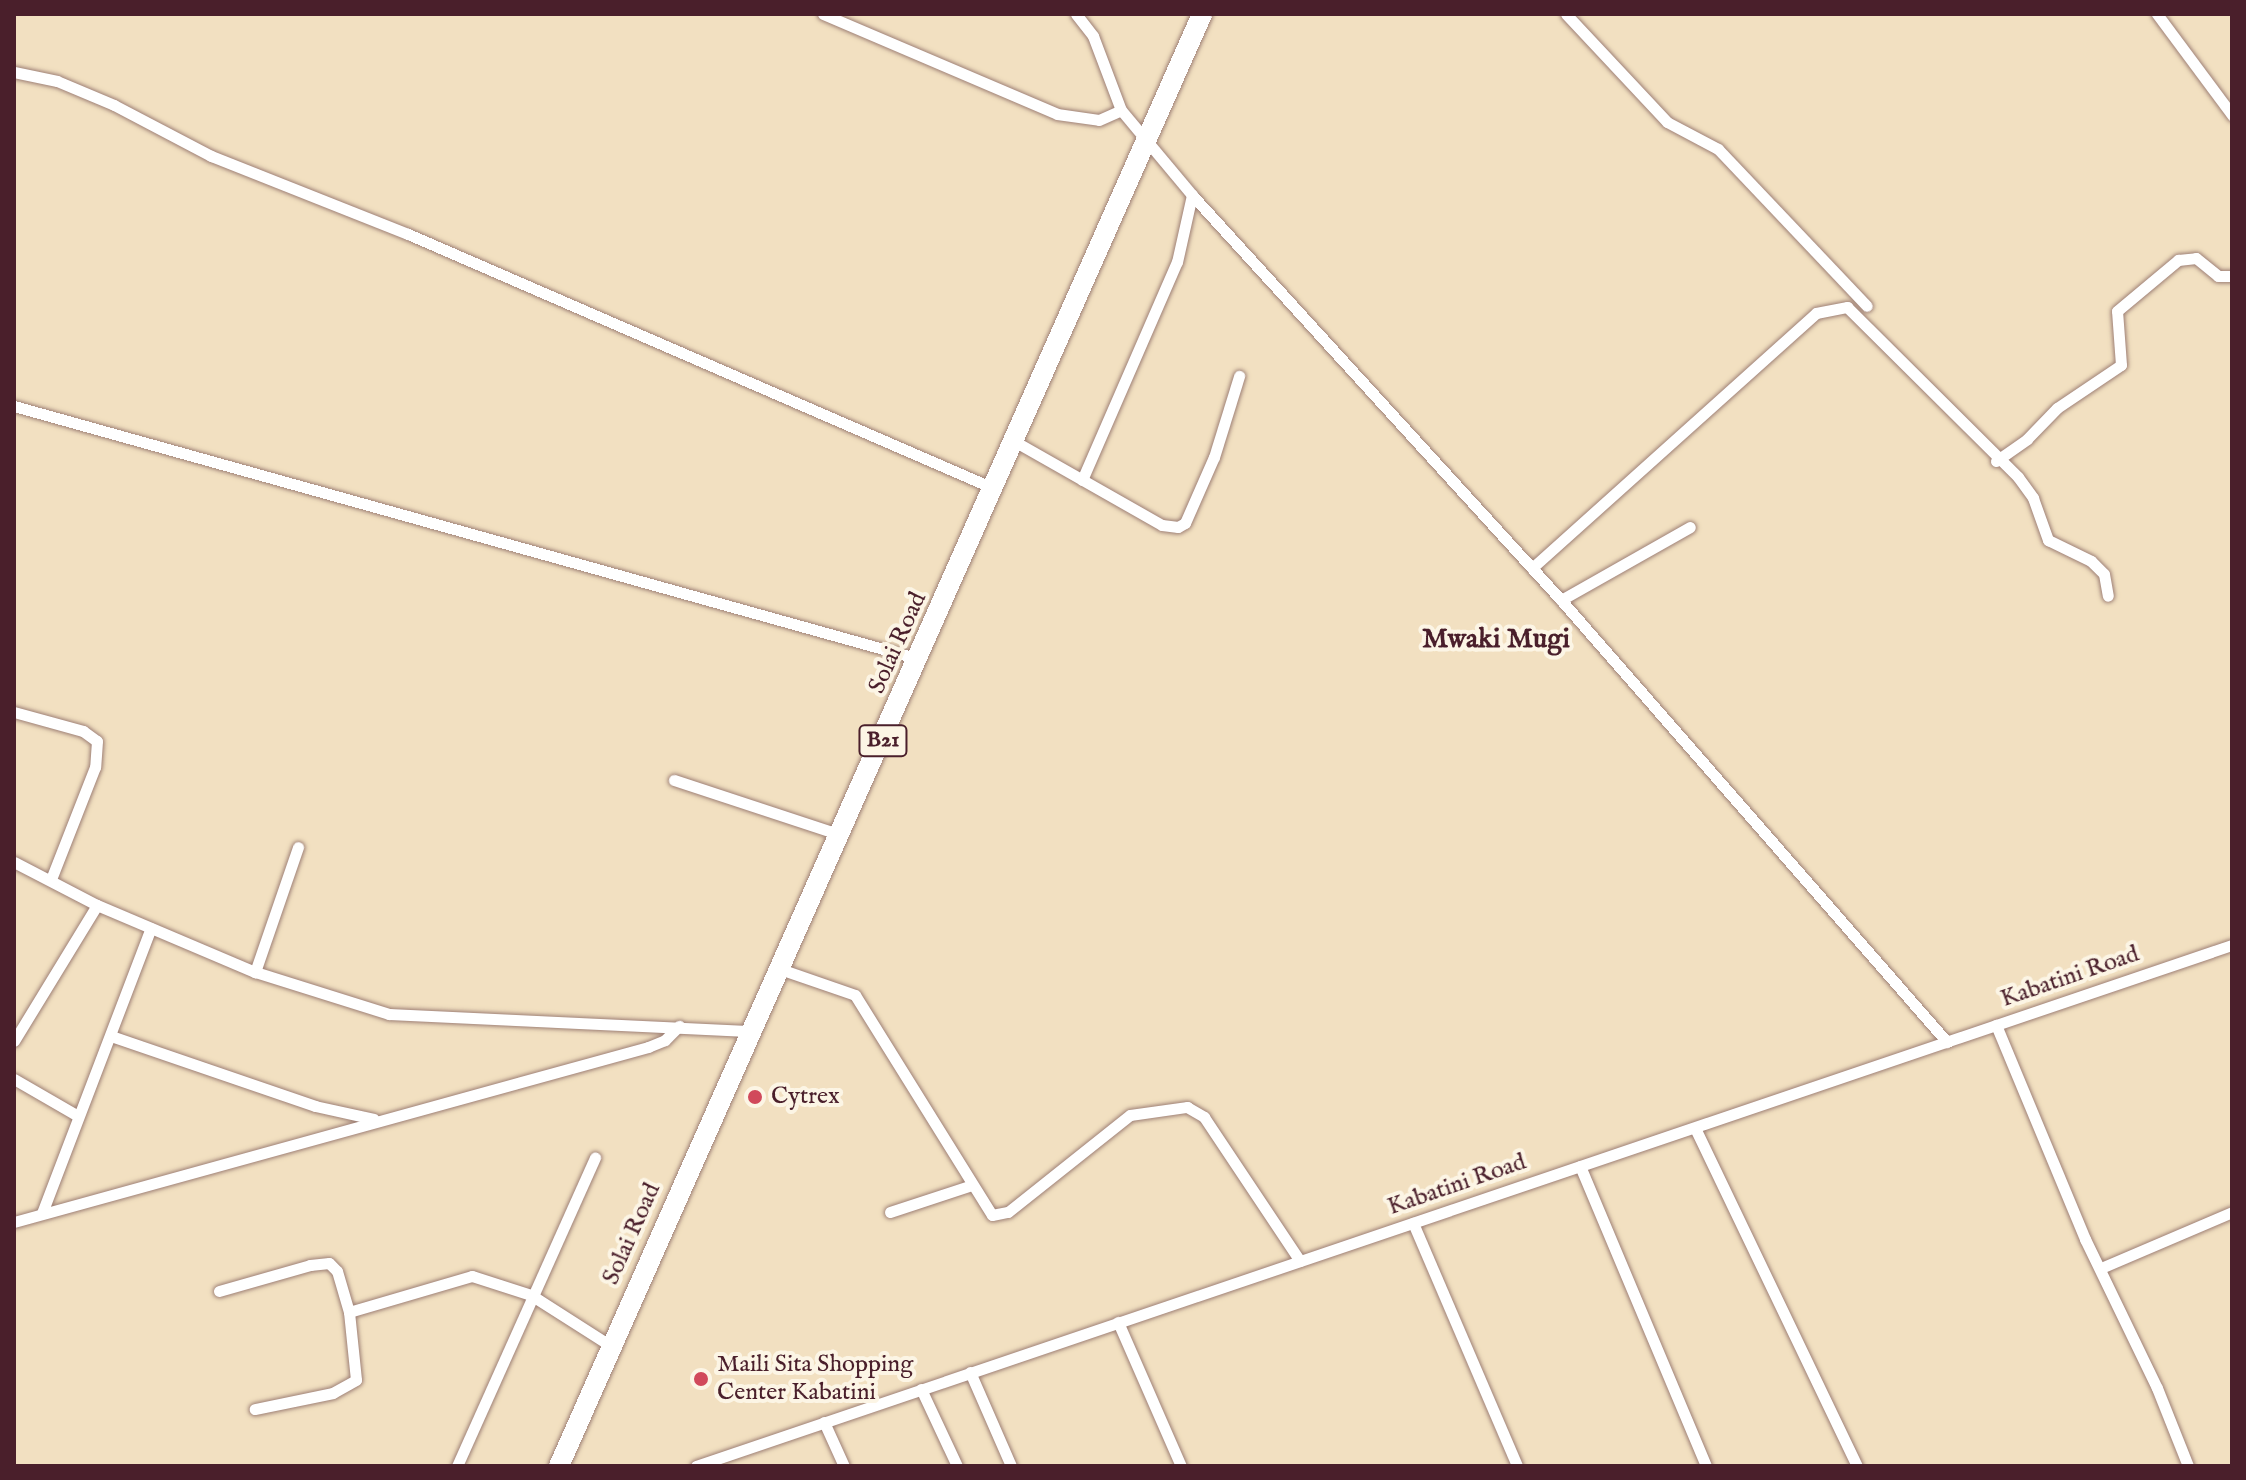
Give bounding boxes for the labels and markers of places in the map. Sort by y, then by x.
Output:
place label: Cytrex [771,1083,840,1111]
marker: Cytrex [746,1088,764,1106]
place label: Maili Sita Shopping Center Kabatini [717,1351,913,1407]
marker: Maili Sita Shopping Center Kabatini [692,1370,710,1388]

